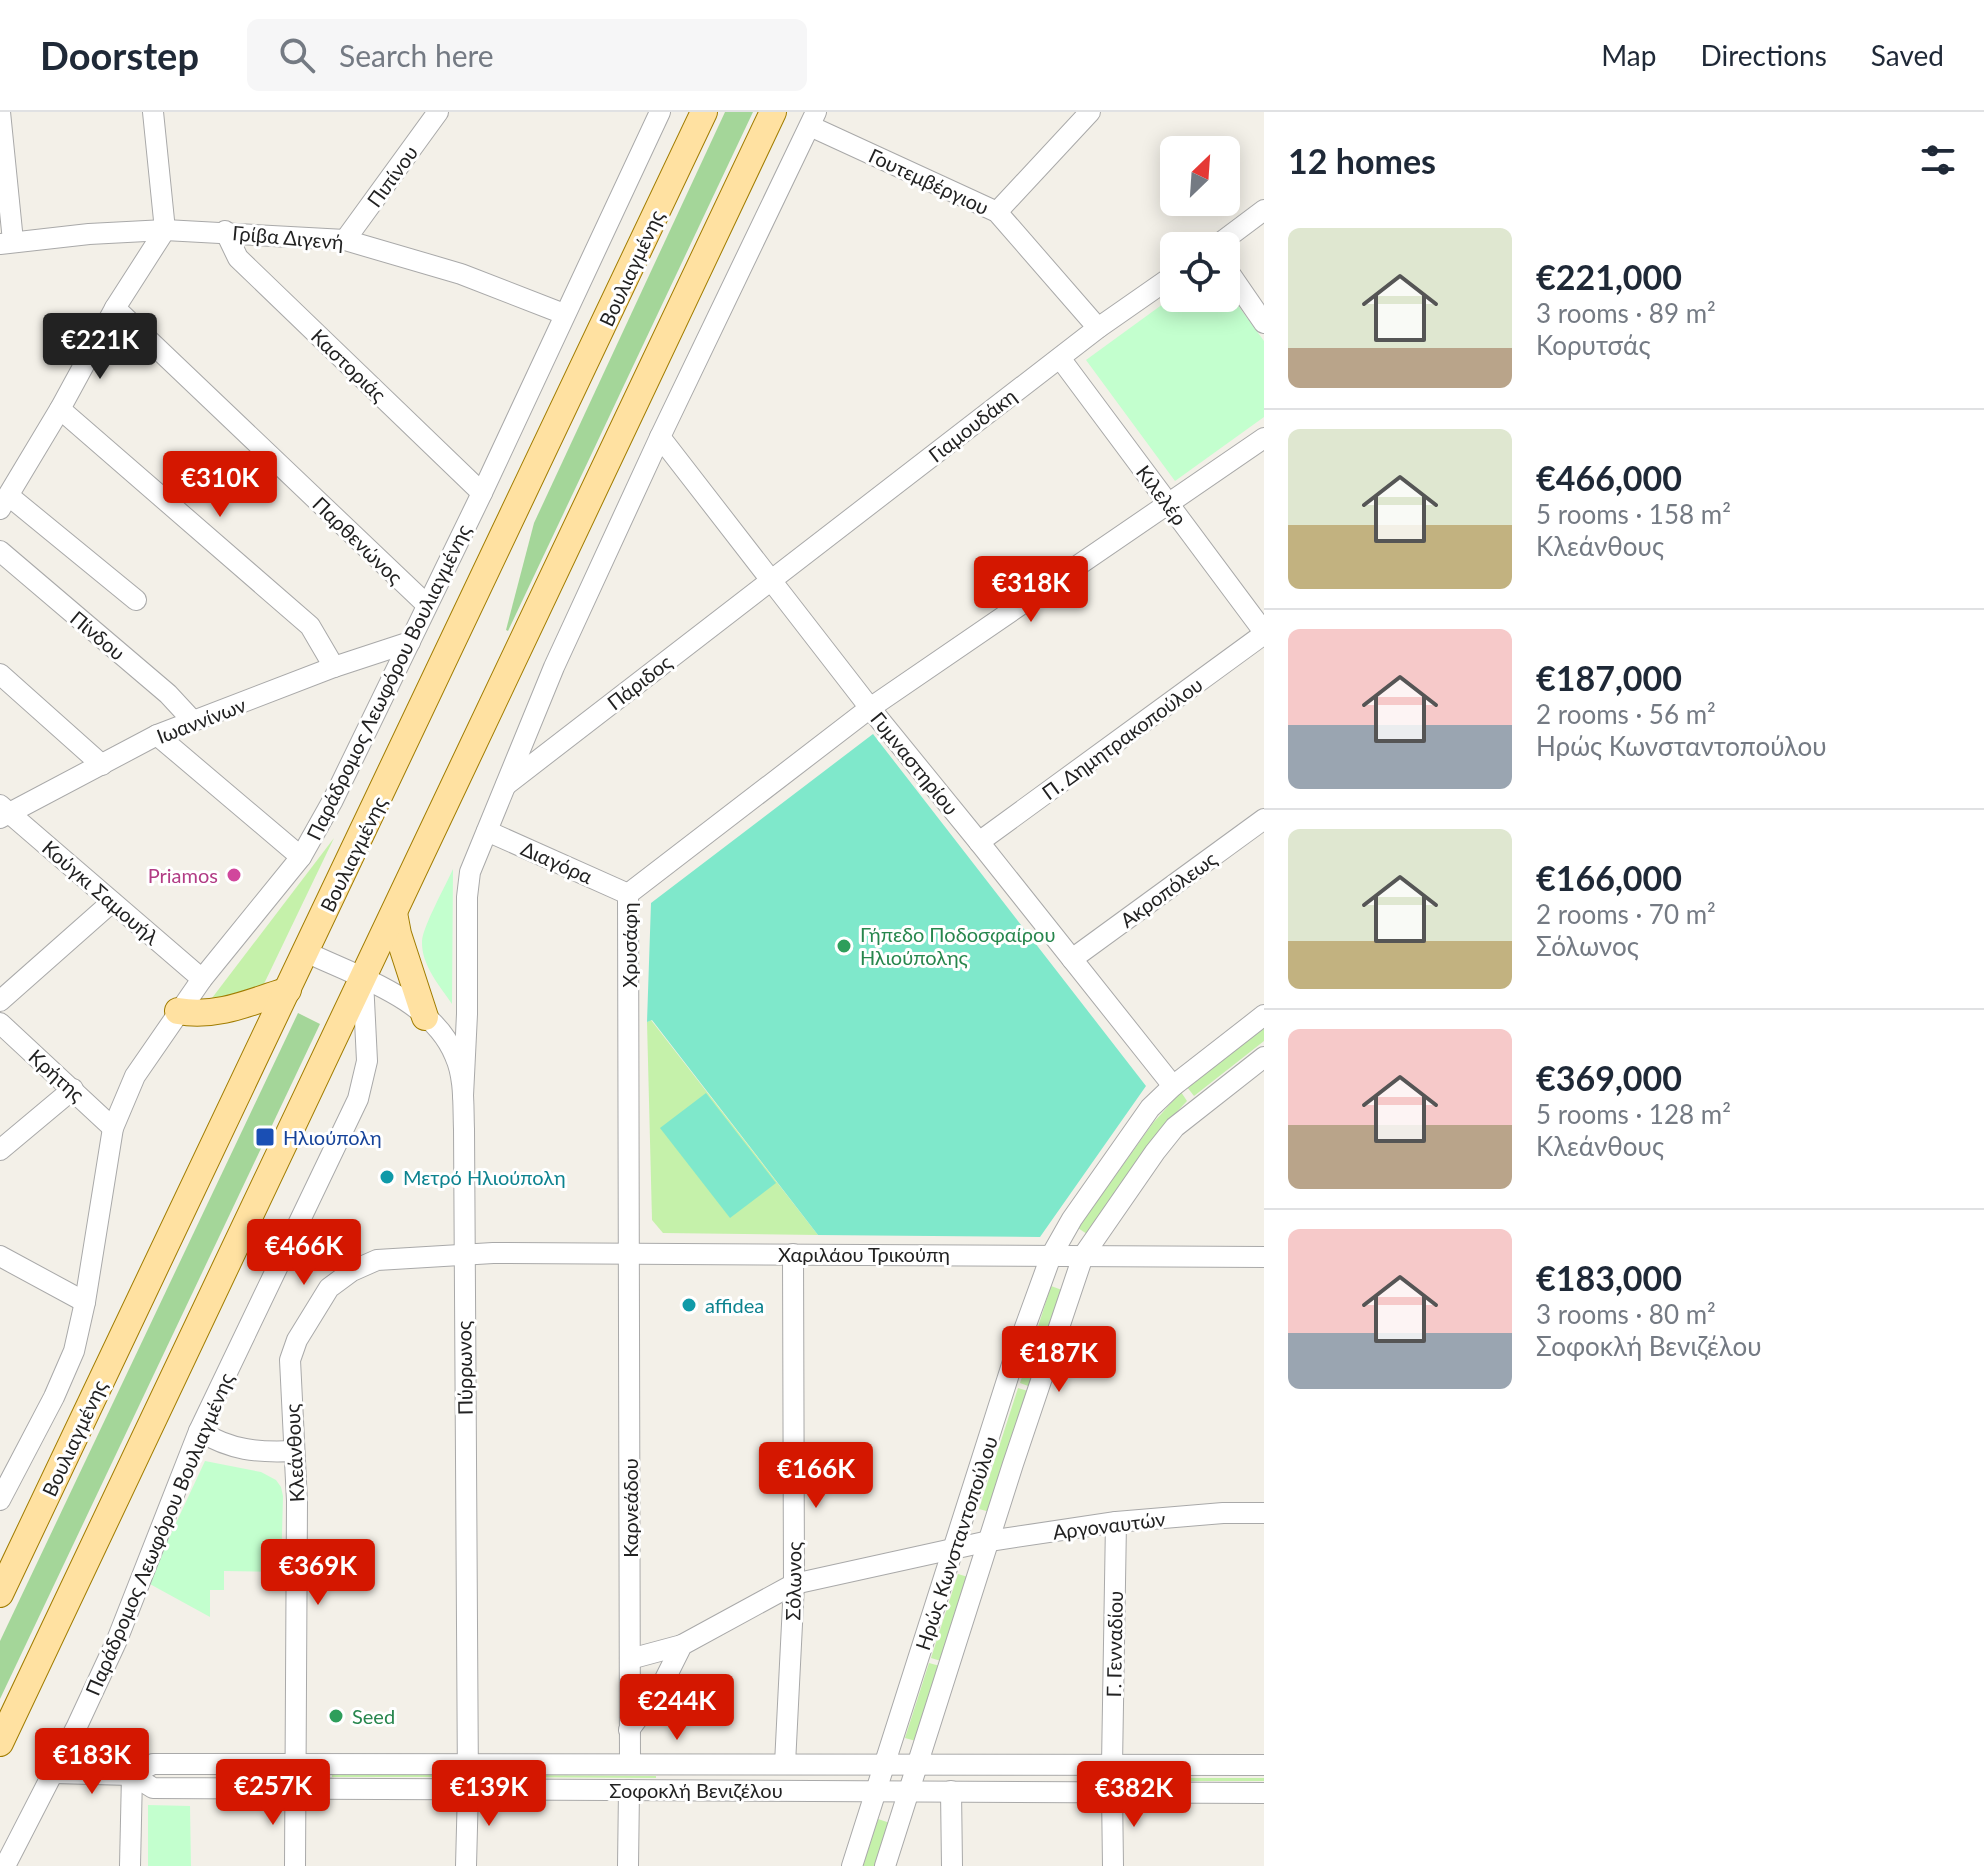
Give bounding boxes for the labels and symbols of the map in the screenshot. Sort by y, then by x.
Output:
north arrow [1160,136,1240,216]
street label: Πιπίνου [362,141,422,211]
street label: Γουτεμβέργιου [865,143,993,219]
street label: Βουλιαγμένης [594,206,668,330]
street label: Γρίβα Διγενή [231,220,345,254]
pin: €221K [44,313,156,381]
street label: Καστοριάς [307,324,391,406]
street label: Γιαμουδάκη [923,383,1021,467]
pin: €310K [164,451,276,519]
street label: Κιλελέρ [1132,460,1192,530]
street label: Παρθενώνος [308,491,408,589]
street label: Παράδρομος Λεωφόρου Βουλιαγμένης [301,520,475,844]
pin: €318K [975,556,1087,624]
street label: Πίνδου [66,605,130,665]
street label: Πάριδος [602,649,676,715]
street label: Π. Δημητρακοπούλου [1037,672,1207,804]
street label: Ιωαννίνων [153,692,249,748]
street label: Γυμναστηρίου [866,707,964,819]
street label: Βουλιαγμένης [315,792,391,916]
street label: Κούγκι Σαμουήλ [38,835,164,949]
street label: Διαγόρα [518,836,597,888]
street label: Ακροπόλεως [1115,846,1221,932]
place label: Priamos [148,863,218,887]
marker: Priamos [225,866,243,884]
street label: Χρυσάφη [617,902,641,988]
place label: Γήπεδο Ποδοσφαίρου Ηλιούπολης [860,922,1056,969]
marker: Γήπεδο Ποδοσφαίρου Ηλιούπολης [835,937,853,955]
street label: Κρήτης [24,1044,90,1106]
place label: Ηλιούπολη [283,1125,382,1149]
marker: Ηλιούπολη [254,1126,276,1148]
place label: Μετρό Ηλιούπολη [403,1165,566,1189]
marker: Μετρό Ηλιούπολη [378,1168,396,1186]
pin: €466K [248,1219,360,1287]
street label: Χαριλάου Τρικούπη [778,1242,950,1266]
place label: affidea [705,1293,764,1317]
marker: affidea [680,1296,698,1314]
street label: Πύρρωνος [451,1321,477,1415]
pin: €187K [1003,1326,1115,1394]
street label: Παράδρομος Λεωφόρου Βουλιαγμένης [80,1369,238,1699]
street label: Βουλιαγμένης [37,1376,111,1500]
street label: Κλεάνθους [279,1403,309,1503]
street label: Ηρώς Κωνσταντοπούλου [910,1433,1002,1653]
pin: €166K [760,1442,872,1510]
street label: Καρνεάδου [618,1458,642,1558]
street label: Αργοναυτών [1051,1506,1167,1544]
pin: €369K [262,1539,374,1607]
street label: Σόλωνος [780,1541,806,1621]
street label: Γ. Γενναδίου [1101,1591,1127,1697]
pin: €244K [621,1674,733,1742]
place label: Seed [352,1704,395,1728]
marker: Seed [327,1707,345,1725]
pin: €183K [36,1728,148,1796]
pin: €257K [217,1759,329,1827]
pin: €139K [433,1760,545,1828]
pin: €382K [1078,1761,1190,1829]
street label: Σοφοκλή Βενιζέλου [609,1778,783,1802]

